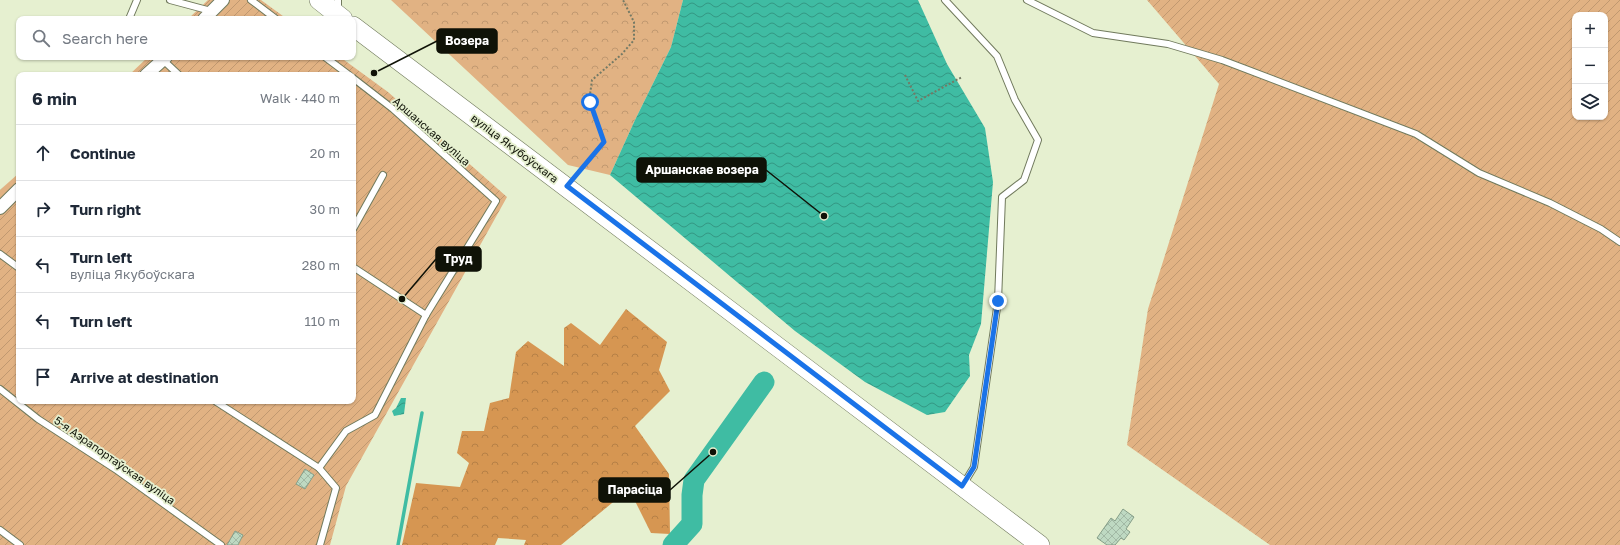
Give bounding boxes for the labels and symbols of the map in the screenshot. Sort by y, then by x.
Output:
callout: Возера [437,29,497,53]
text: Возера [445,33,489,48]
route start [581,93,599,111]
street label: Аршанская вуліца [391,94,473,168]
street label: вуліца Якубоўскага [469,111,561,185]
callout: Аршанскае возера [637,158,766,182]
text: Аршанскае возера [645,162,759,177]
callout: Труд [436,247,481,271]
text: Труд [444,251,473,266]
route end [989,292,1007,310]
street label: 5-я Аэрапортаўская вуліца [52,413,178,507]
callout: Парасіца [599,478,670,502]
text: Парасіца [607,482,663,497]

